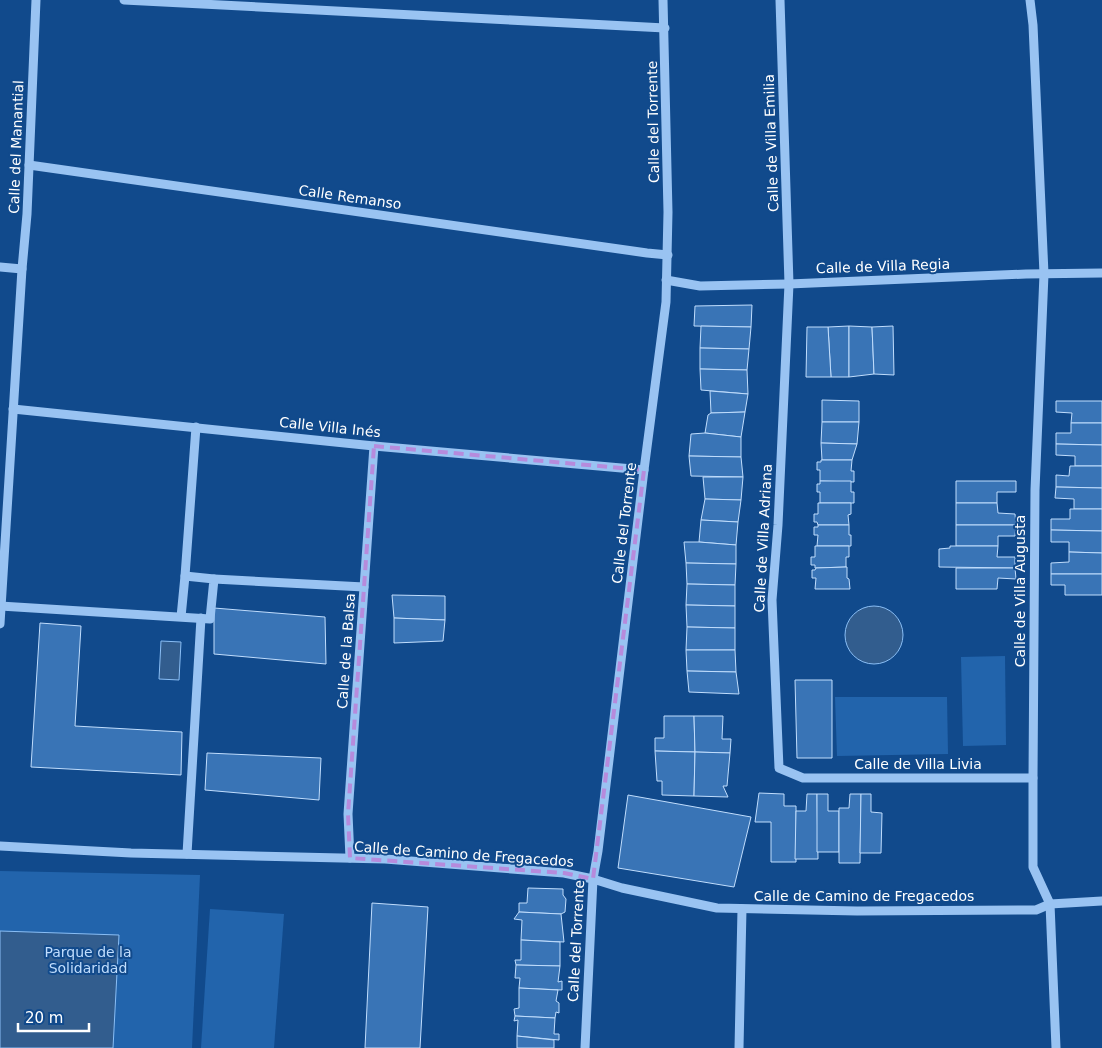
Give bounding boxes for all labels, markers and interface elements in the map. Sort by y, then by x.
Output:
street label: Calle del Torrente [644,61,662,183]
street label: Calle de Villa Emilia [761,74,781,212]
street label: Calle del Manantial [6,80,26,214]
street label: Calle Remanso [297,182,403,212]
street label: Calle de Villa Regia [816,256,950,276]
street label: Calle Villa Inés [278,414,382,440]
street label: Calle del Torrente [609,461,639,585]
street label: Calle de Villa Adriana [751,463,775,613]
street label: Calle de Villa Augusta [1012,515,1028,667]
street label: Calle de la Balsa [334,593,358,709]
street label: Calle de Villa Livia [854,756,982,772]
street label: Calle de Camino de Fregacedos [353,838,575,870]
street label: Calle del Torrente [565,880,587,1002]
street label: Calle de Camino de Fregacedos [754,888,974,904]
park label: Parque de la Solidaridad [44,944,132,976]
scale bar [18,1000,89,1032]
text: 20 m [25,1009,63,1027]

